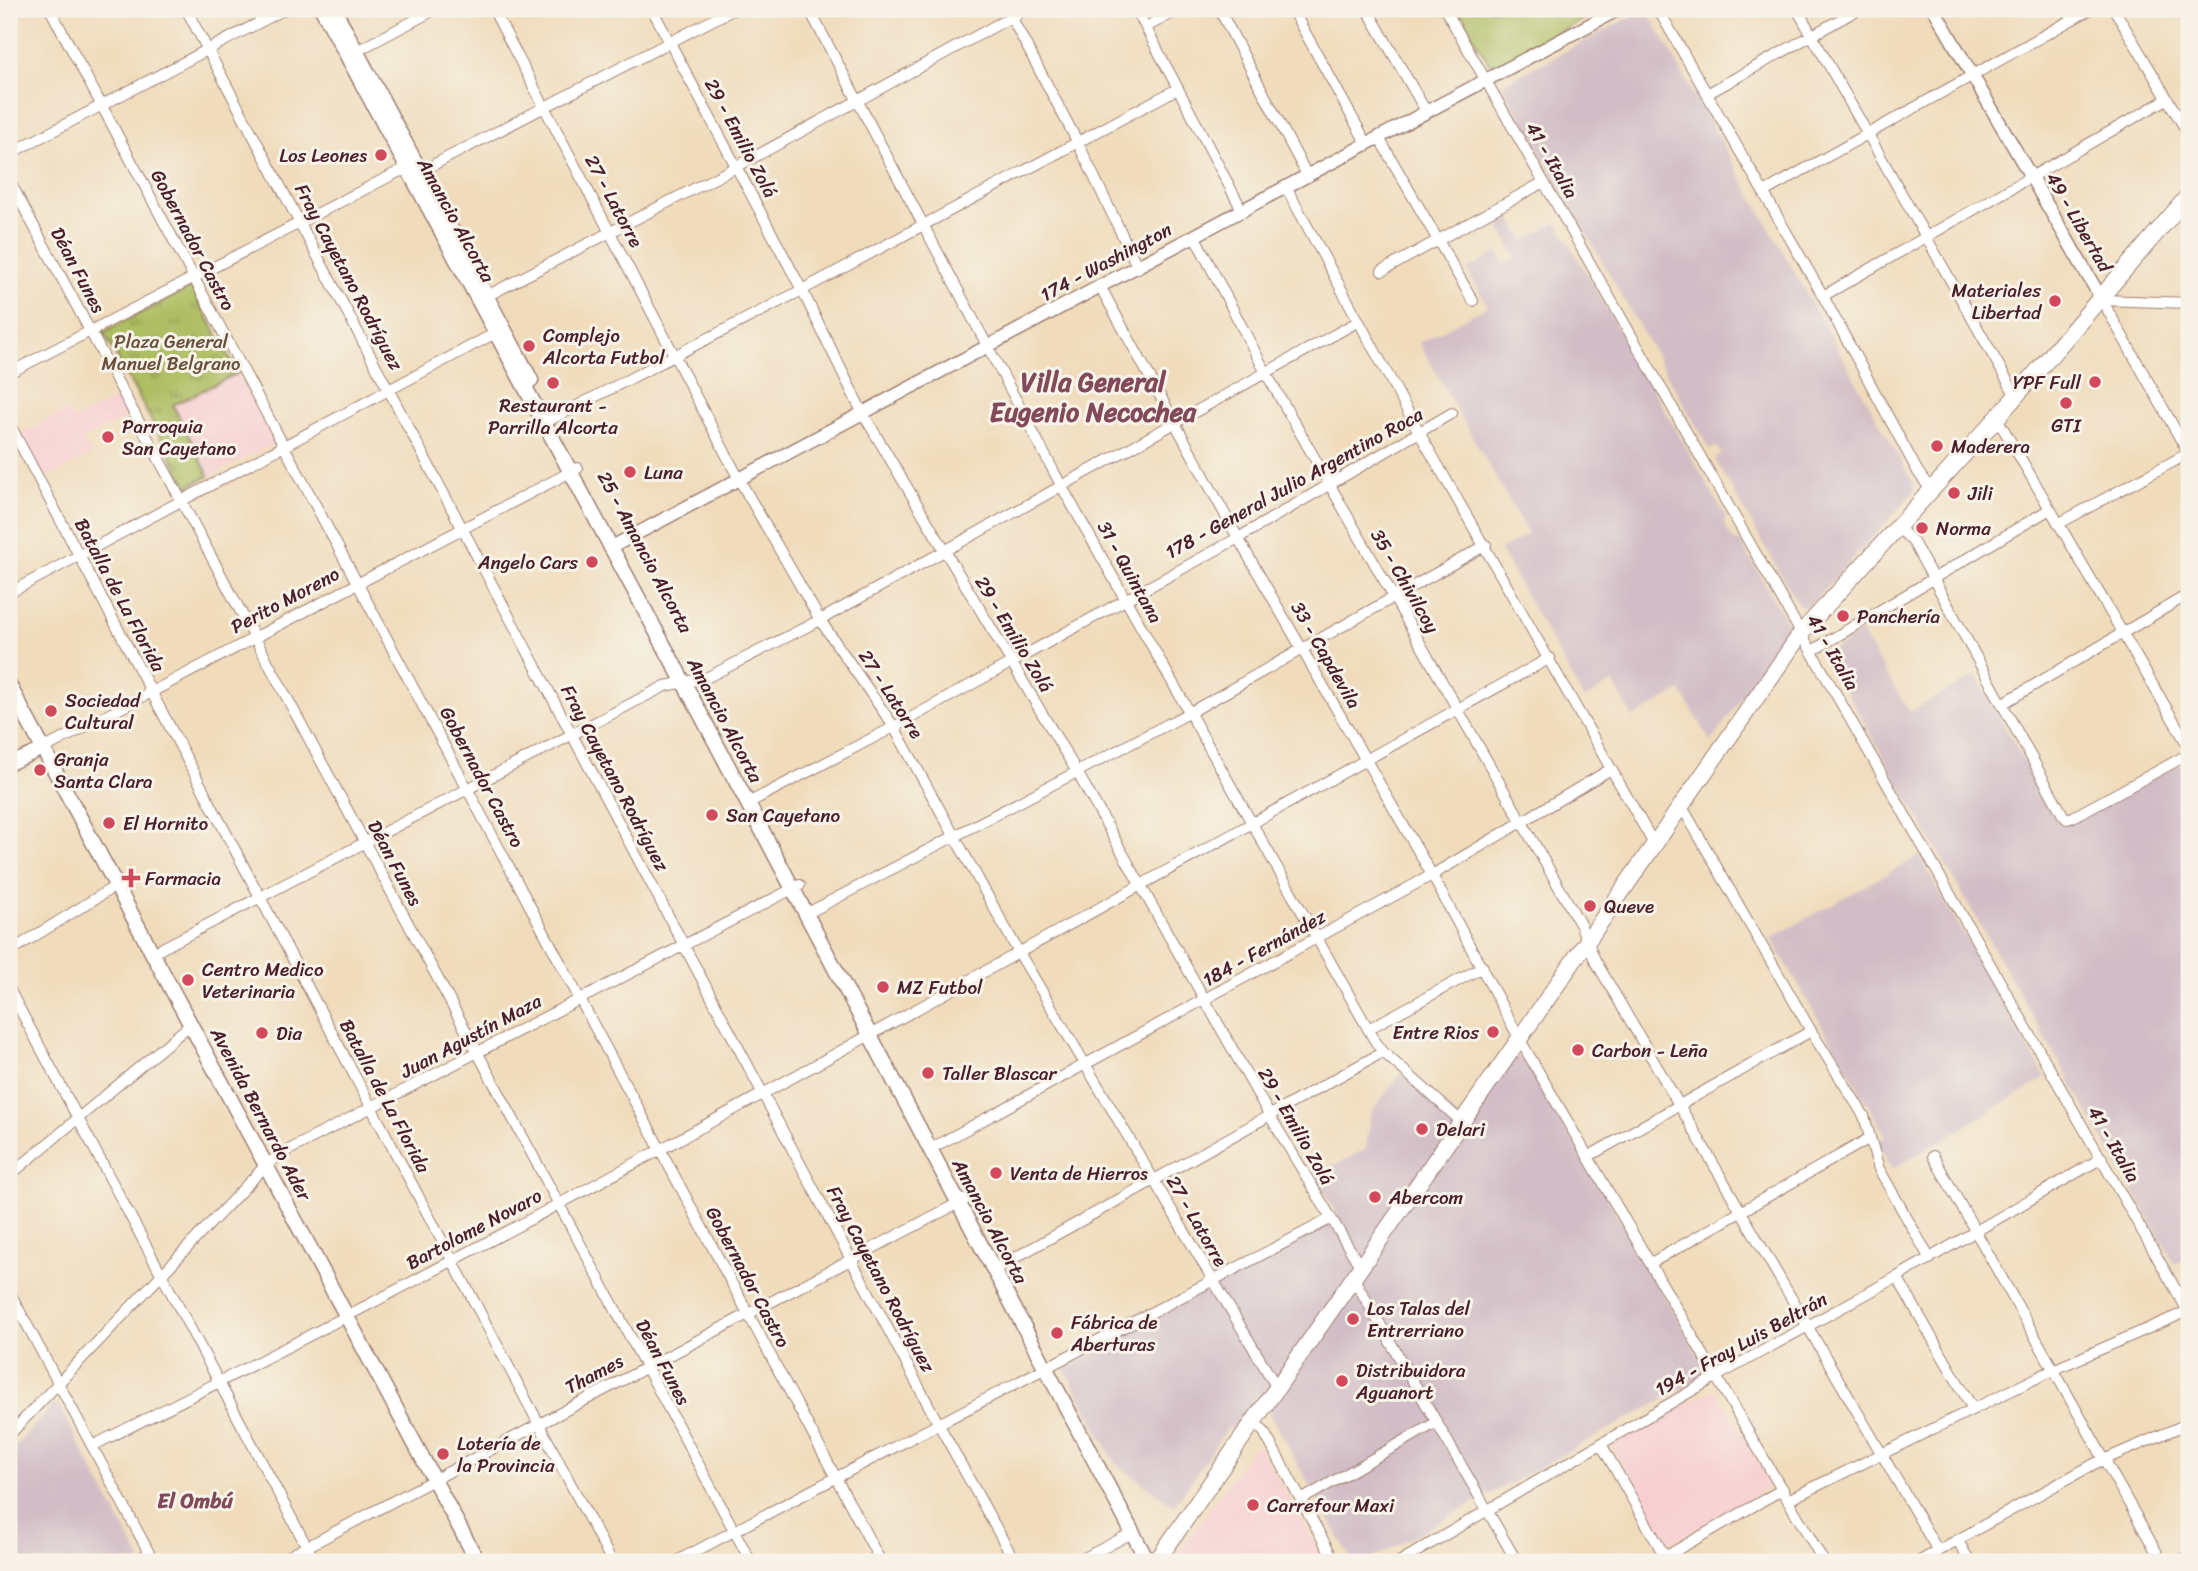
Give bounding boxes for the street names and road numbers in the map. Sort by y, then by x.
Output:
street label: 29 - Emilio Zolá [696,72,787,204]
street label: 41 - Italia [1517,115,1588,205]
street label: 27 - Latorre [576,148,652,254]
street label: Amancio Alcorta [407,151,504,289]
street label: Gobernador Castro [142,163,244,317]
street label: 49 - Libertad [2037,165,2122,280]
street label: Fray Cayetano Rodríguez [286,177,413,377]
street label: 174 - Washington [1034,213,1178,311]
street label: Déan Funes [41,221,115,319]
street label: 178 - General Julio Argentino Roca [1159,398,1430,568]
street label: 25 - Amancio Alcorta [588,465,702,640]
street label: Batalla de La Florida [65,512,175,678]
street label: 31 - Quintana [1088,515,1172,630]
street label: 35 - Chivilcoy [1362,523,1448,640]
street label: Perito Moreno [225,557,345,643]
street label: 29 - Emilio Zolá [966,569,1062,699]
street label: 33 - Capdevila [1282,595,1370,716]
street label: 41 - Italia [1798,607,1869,697]
street label: 27 - Latorre [850,642,932,746]
street label: Amancio Alcorta [677,650,772,789]
street label: Fray Cayetano Rodríguez [552,678,679,878]
street label: Gobernador Castro [431,700,533,854]
street label: Déan Funes [358,814,432,912]
street label: 184 - Fernández [1196,900,1333,996]
street label: Juan Agustín Maza [393,985,548,1088]
street label: Batalla de La Florida [330,1013,440,1179]
street label: Avenida Bernardo Ader [201,1020,321,1208]
street label: 29 - Emilio Zolá [1249,1061,1343,1192]
street label: 41 - Italia [2079,1099,2150,1189]
street label: Amancio Alcorta [942,1151,1037,1290]
street label: 27 - Latorre [1157,1169,1237,1273]
street label: Bartolome Novaro [400,1179,548,1279]
street label: Fray Cayetano Rodríguez [818,1179,945,1379]
street label: Gobernador Castro [697,1200,799,1354]
street label: 194 - Fray Luis Beltrán [1649,1283,1833,1405]
street label: Déan Funes [626,1313,700,1411]
street label: Thames [559,1345,629,1403]

